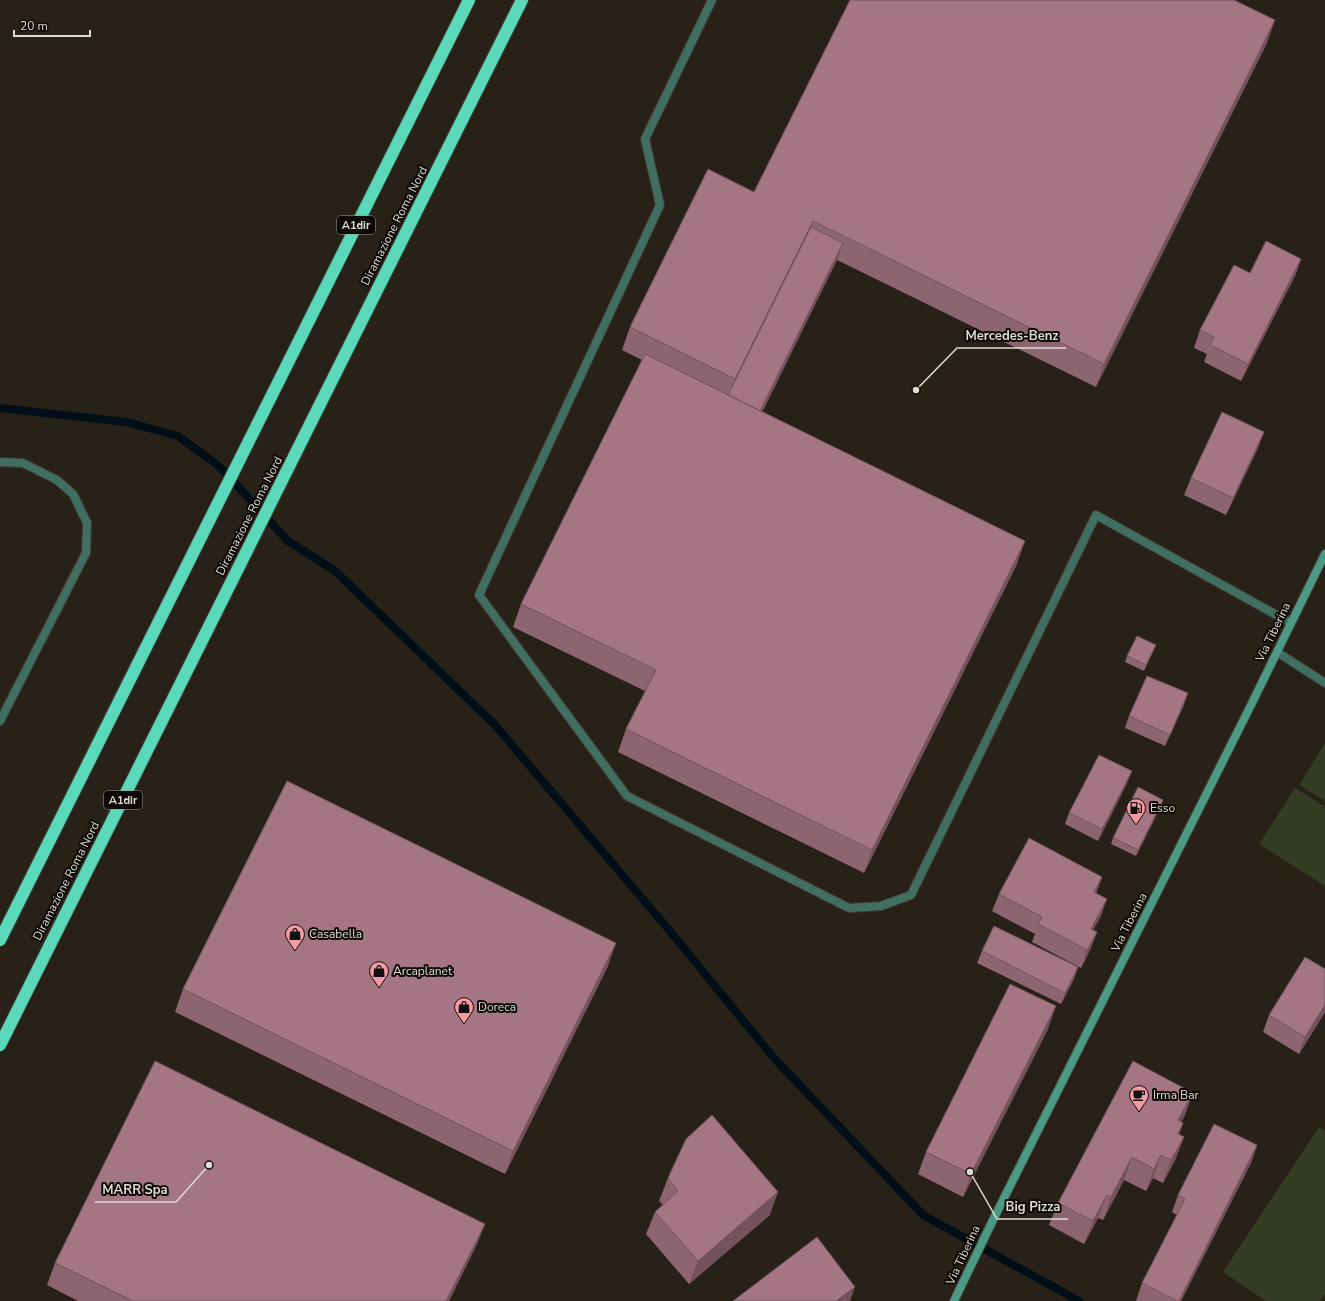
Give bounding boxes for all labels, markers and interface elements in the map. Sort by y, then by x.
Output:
scale bar [14,12,90,38]
text: 20 m [20,18,48,34]
street label: Diramazione Roma Nord [357,164,431,288]
road number: A1dir [337,216,375,234]
callout: Mercedes-Benz [957,323,1066,348]
text: Mercedes-Benz [966,327,1058,345]
street label: Diramazione Roma Nord [212,454,286,578]
street label: Via Tiberina [1251,600,1294,665]
road number: A1dir [104,791,142,809]
fuel station icon: Esso [1125,797,1147,825]
place label: Esso [1150,800,1175,816]
street label: Diramazione Roma Nord [29,819,103,943]
street label: Via Tiberina [1107,890,1151,955]
shop icon: Casabella [284,923,306,951]
place label: Casabella [309,926,362,942]
shop icon: Arcaplanet [368,960,390,988]
place label: Arcaplanet [393,963,453,979]
shop icon: Doreca [453,996,475,1024]
place label: Doreca [478,999,516,1015]
cafe icon: Irma Bar [1128,1084,1150,1112]
place label: Irma Bar [1153,1087,1200,1103]
callout: MARR Spa [95,1177,176,1202]
text: MARR Spa [102,1181,168,1199]
callout: Big Pizza [997,1194,1068,1219]
text: Big Pizza [1006,1198,1060,1216]
street label: Via Tiberina [942,1223,984,1288]

